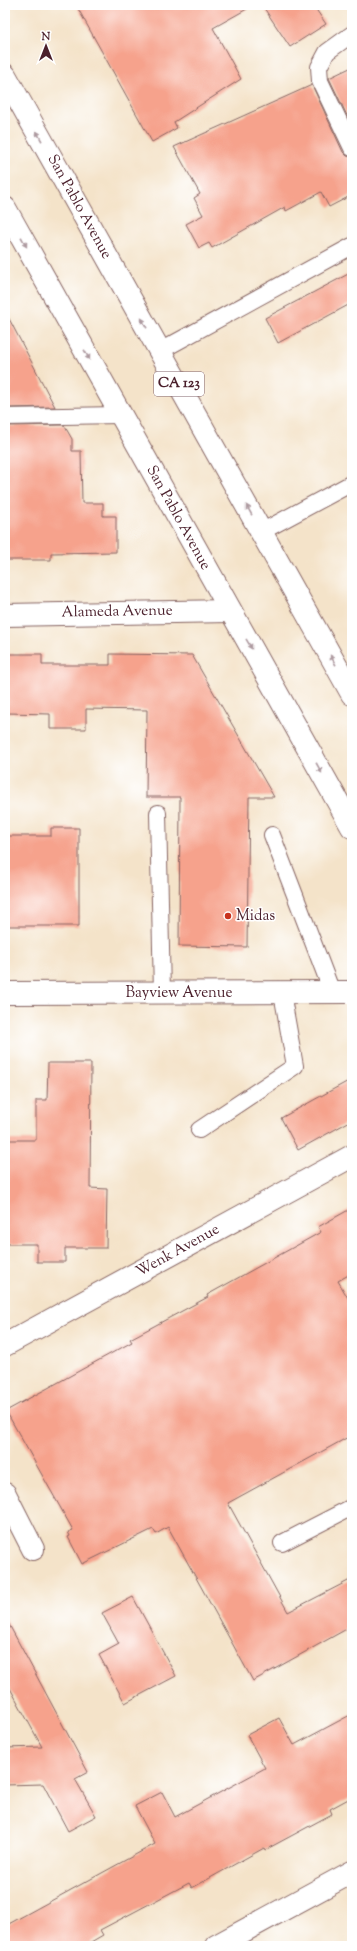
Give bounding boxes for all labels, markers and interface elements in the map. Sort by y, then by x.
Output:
north arrow [26,26,66,66]
text: N [41,29,51,45]
one-way arrow [36,130,43,142]
street label: San Pablo Avenue [42,151,116,263]
one-way arrow [21,236,27,248]
one-way arrow [141,317,148,329]
one-way arrow [84,349,91,361]
road number: CA 123 [154,372,204,396]
street label: San Pablo Avenue [141,462,215,574]
one-way arrow [245,504,252,515]
street label: Alameda Avenue [61,601,173,623]
one-way arrow [245,638,252,650]
one-way arrow [329,654,336,665]
one-way arrow [316,763,323,774]
place label: Midas [236,906,275,927]
marker: Midas [223,911,233,921]
street label: Bayview Avenue [126,983,232,1004]
street label: Wenk Avenue [132,1219,224,1283]

